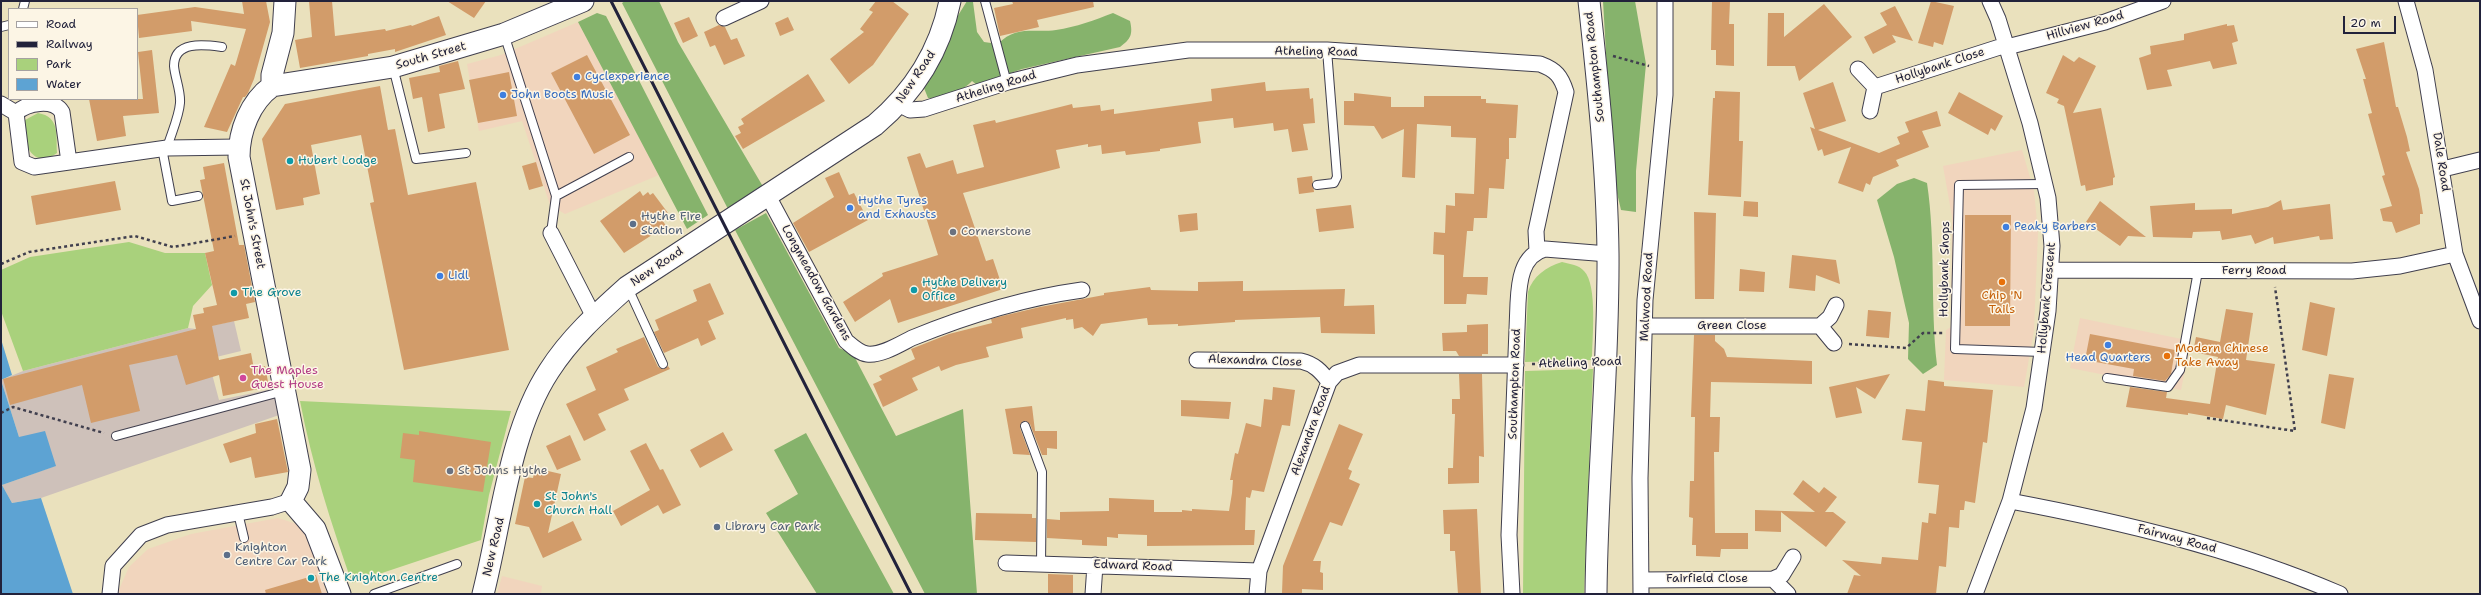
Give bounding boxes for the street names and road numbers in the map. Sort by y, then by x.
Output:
street label: Hillview Road [2045,8,2125,44]
street label: Southampton Road [1582,11,1608,123]
street label: South Street [394,39,468,73]
street label: Atheling Road [1274,44,1358,60]
street label: Hollybank Close [1894,45,1986,87]
street label: New Road [893,48,939,106]
street label: Atheling Road [954,68,1038,106]
street label: Dale Road [2429,131,2453,193]
street label: St John's Street [236,178,268,270]
street label: Hollybank Shops [1937,221,1953,317]
street label: Longmeadow Gardens [778,222,854,344]
street label: Hollybank Crescent [2035,242,2059,354]
street label: New Road [628,244,686,290]
street label: Malwood Road [1637,252,1657,342]
street label: Ferry Road [2222,264,2286,278]
street label: Green Close [1697,319,1767,333]
street label: Southampton Road [1506,328,1524,440]
street label: Alexandra Close [1208,352,1302,370]
street label: Atheling Road [1538,354,1622,372]
street label: Alexandra Road [1288,384,1334,478]
street label: New Road [480,516,508,578]
street label: Fairway Road [2136,522,2218,556]
street label: Edward Road [1093,557,1173,575]
street label: Fairfield Close [1666,572,1748,586]

